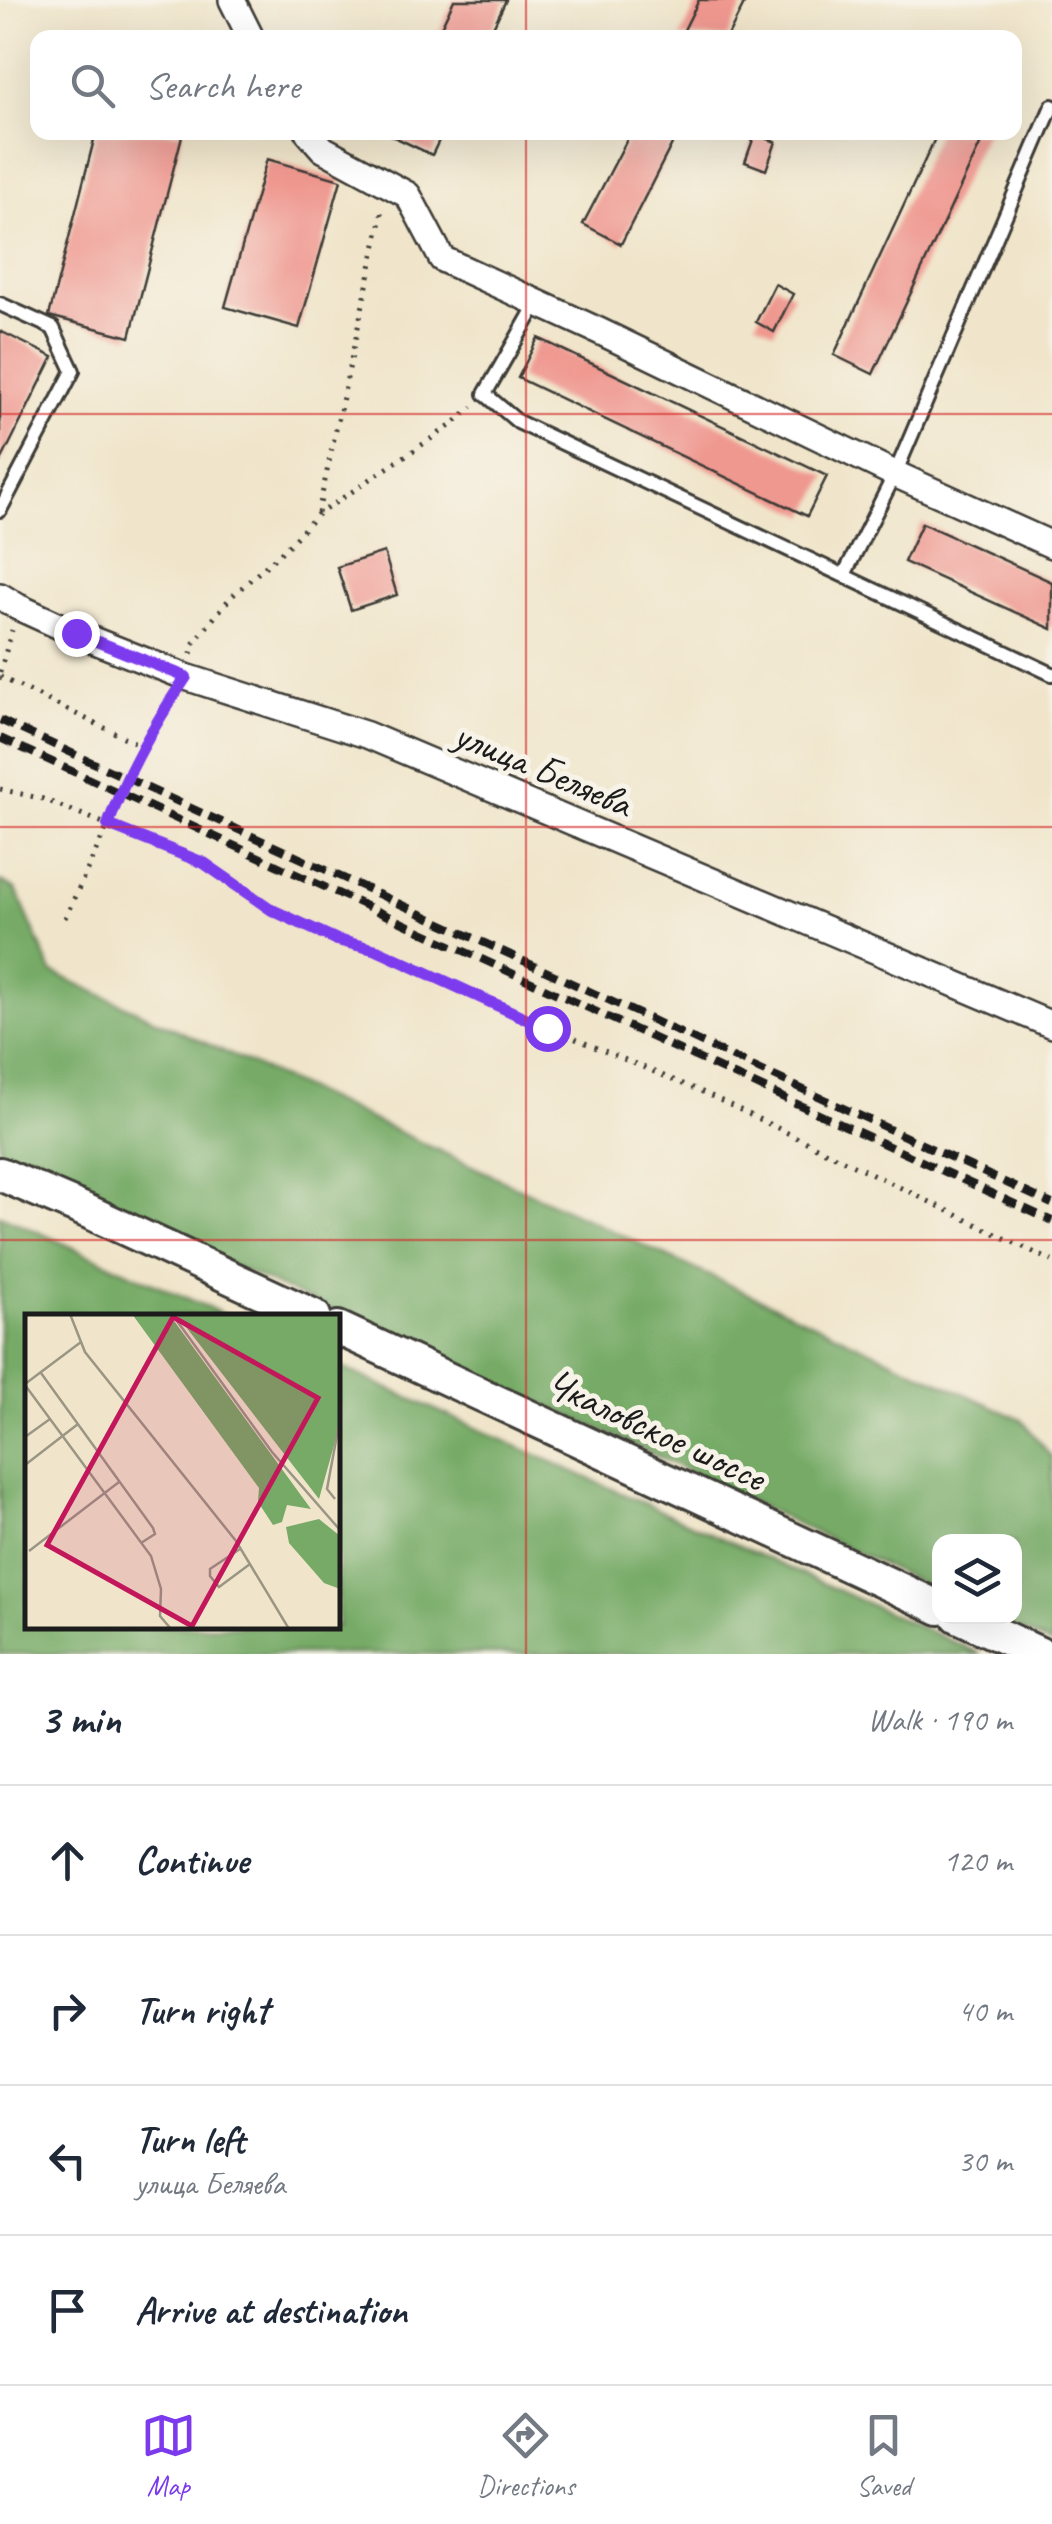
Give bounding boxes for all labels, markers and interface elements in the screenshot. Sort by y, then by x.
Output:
search box [30,30,1022,140]
icon: search [65,58,120,113]
text: Search here [145,62,300,109]
route end [54,611,100,657]
street label: улица Беляева [445,709,642,830]
route start [525,1006,571,1052]
inset map [25,1314,340,1629]
street label: Чкаловское шоссе [539,1358,776,1504]
map controls [932,1534,1022,1624]
button: layers [932,1534,1022,1624]
text: 3 min [40,1693,120,1746]
text: Walk · 190 m [868,1699,1012,1740]
icon: ahead [40,1833,95,1888]
text: Continue [135,1837,249,1884]
text: 120 m [943,1840,1012,1881]
icon: right [40,1983,95,2038]
text: Turn right [135,1987,269,2034]
text: 40 m [958,1990,1012,2031]
text: Turn left [135,2116,245,2163]
icon: left [40,2133,95,2188]
text: 30 m [958,2140,1012,2181]
text: улица Беляева [135,2163,285,2204]
icon: arrive [40,2283,95,2338]
text: Arrive at destination [135,2287,407,2334]
tab: Map [141,2408,196,2503]
tab: Directions [477,2408,575,2503]
tab: Saved [856,2408,911,2503]

